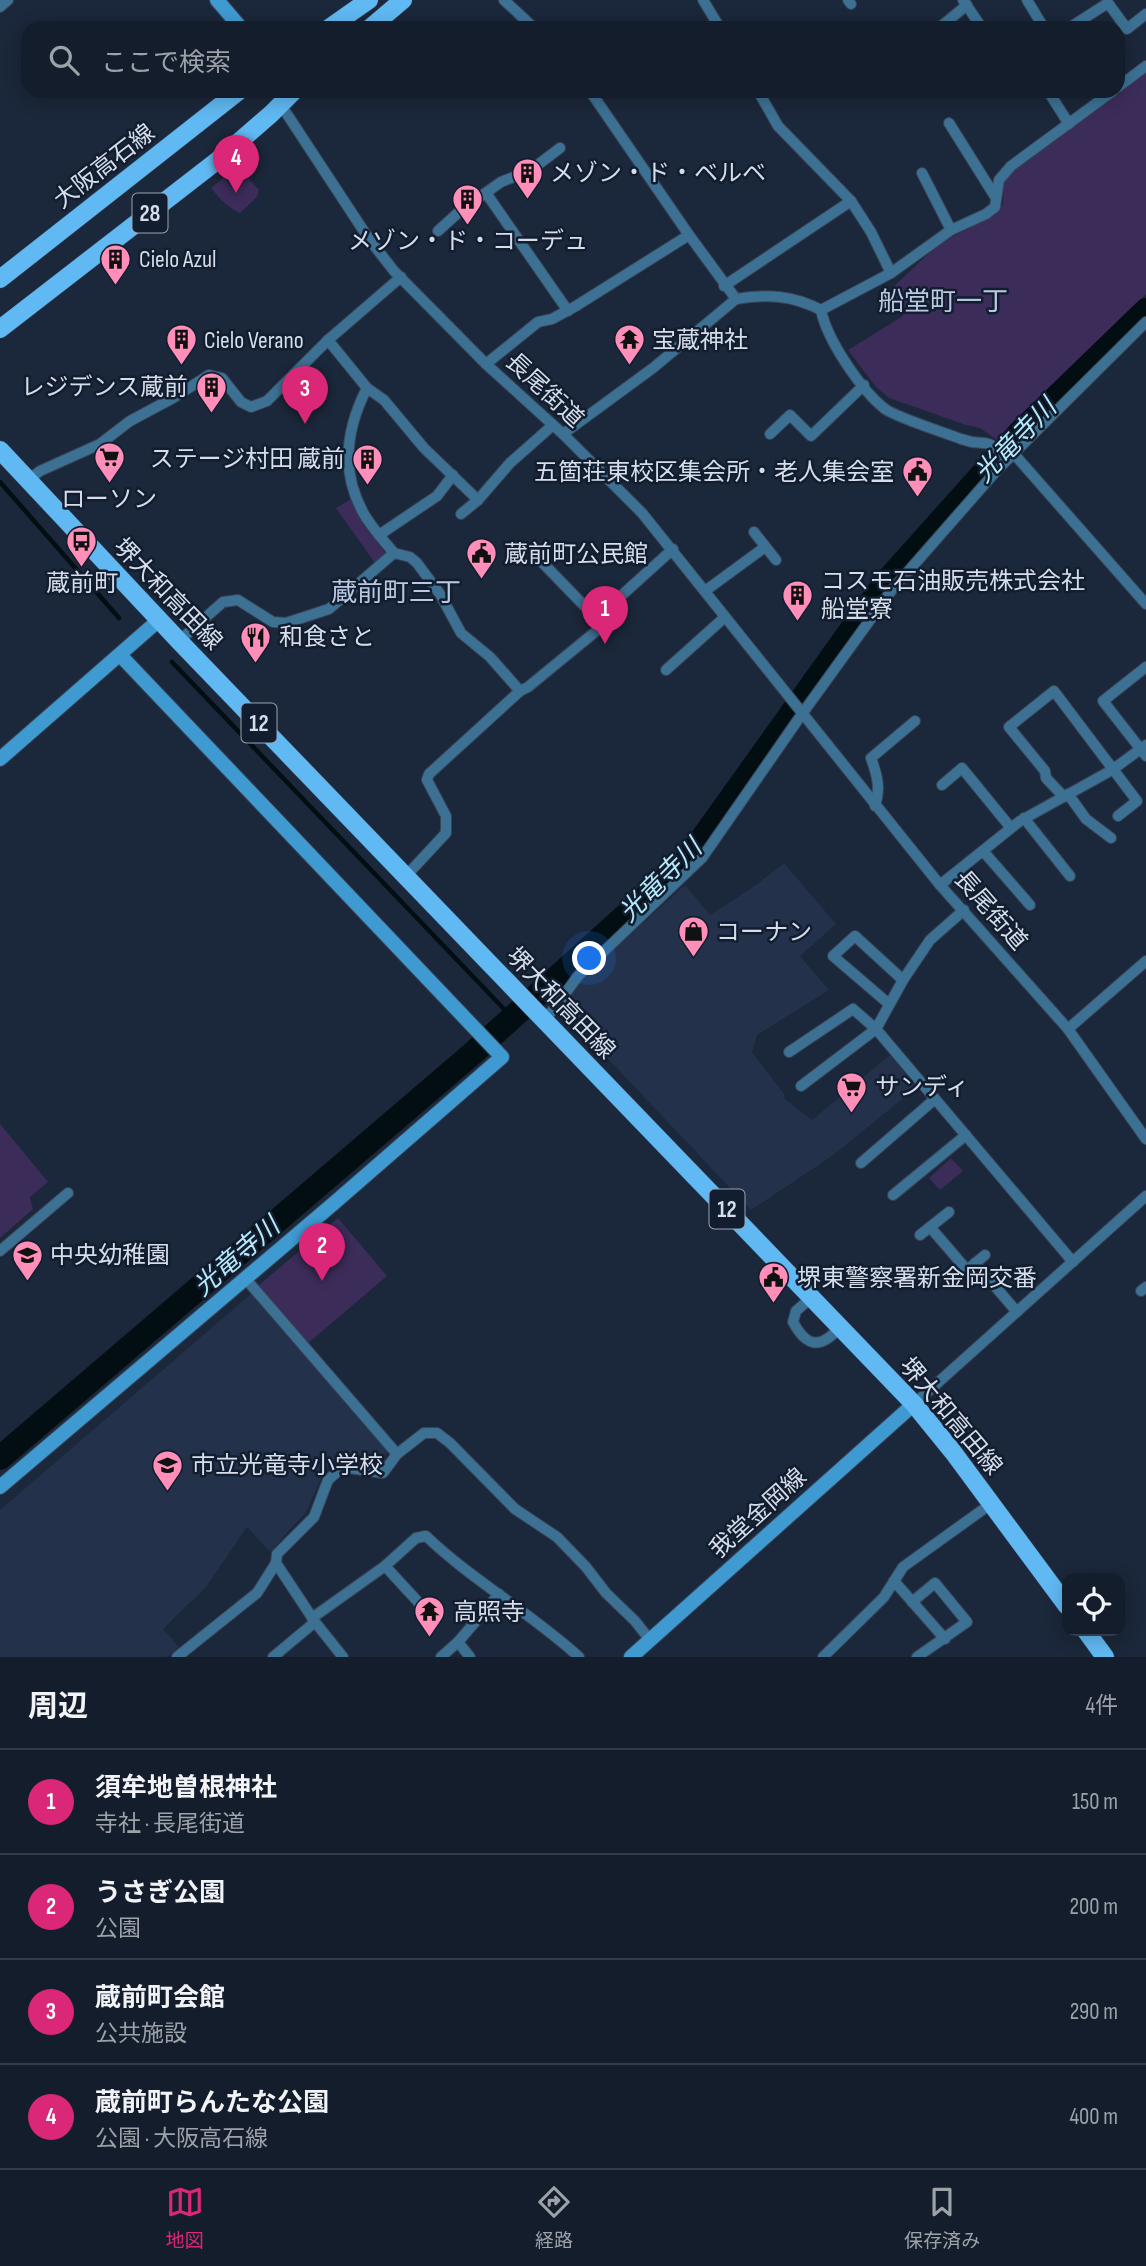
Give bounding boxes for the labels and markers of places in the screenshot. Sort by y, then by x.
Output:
pin: 4 [213,135,259,193]
building icon: メゾン・ド・ベルベ [510,156,544,200]
place label: メゾン・ド・ベルベ [550,159,766,188]
building icon: メゾン・ド・コーデュ [451,182,485,226]
place label: メゾン・ド・コーデュ [348,227,588,256]
building icon: Cielo Azul [99,242,133,286]
place label: Cielo Azul [139,245,217,274]
building icon: Cielo Verano [164,323,198,367]
temple icon: 宝蔵神社 [612,323,646,367]
place label: Cielo Verano [204,326,304,355]
place label: 宝蔵神社 [652,326,748,355]
pin: 3 [282,366,328,424]
building icon: レジデンス蔵前 [194,370,228,414]
place label: レジデンス蔵前 [20,373,188,402]
supermarket icon: ローソン [92,440,126,484]
building icon: ステージ村田 蔵前 [351,442,385,486]
place label: ステージ村田 蔵前 [150,445,345,474]
public building icon: 五箇荘東校区集会所・老人集会室 [900,455,934,499]
place label: 五箇荘東校区集会所・老人集会室 [534,458,894,487]
place label: ローソン [61,485,157,514]
bus stop icon: 蔵前町 [65,524,99,568]
public building icon: 蔵前町公民館 [464,537,498,581]
place label: 蔵前町公民館 [504,540,648,569]
place label: コスモ石油販売株式会社 船堂寮 [821,567,1085,624]
place label: 蔵前町 [46,569,118,598]
building icon: コスモ石油販売株式会社 船堂寮 [781,578,815,622]
pin: 1 [582,586,628,644]
restaurant icon: 和食さと [239,620,273,664]
place label: 和食さと [279,623,375,652]
shop icon: コーナン [676,915,710,959]
place label: コーナン [716,918,812,947]
supermarket icon: サンディ [835,1070,869,1114]
place label: サンディ [875,1073,969,1102]
pin: 2 [299,1223,345,1281]
school or university icon: 中央幼稚園 [10,1238,44,1282]
place label: 中央幼稚園 [50,1241,170,1270]
public building icon: 堺東警察署新金岡交番 [757,1261,791,1305]
place label: 堺東警察署新金岡交番 [797,1264,1037,1293]
school or university icon: 市立光竜寺小学校 [151,1448,185,1492]
place label: 市立光竜寺小学校 [191,1451,383,1480]
temple icon: 高照寺 [413,1595,447,1639]
place label: 高照寺 [453,1598,525,1627]

